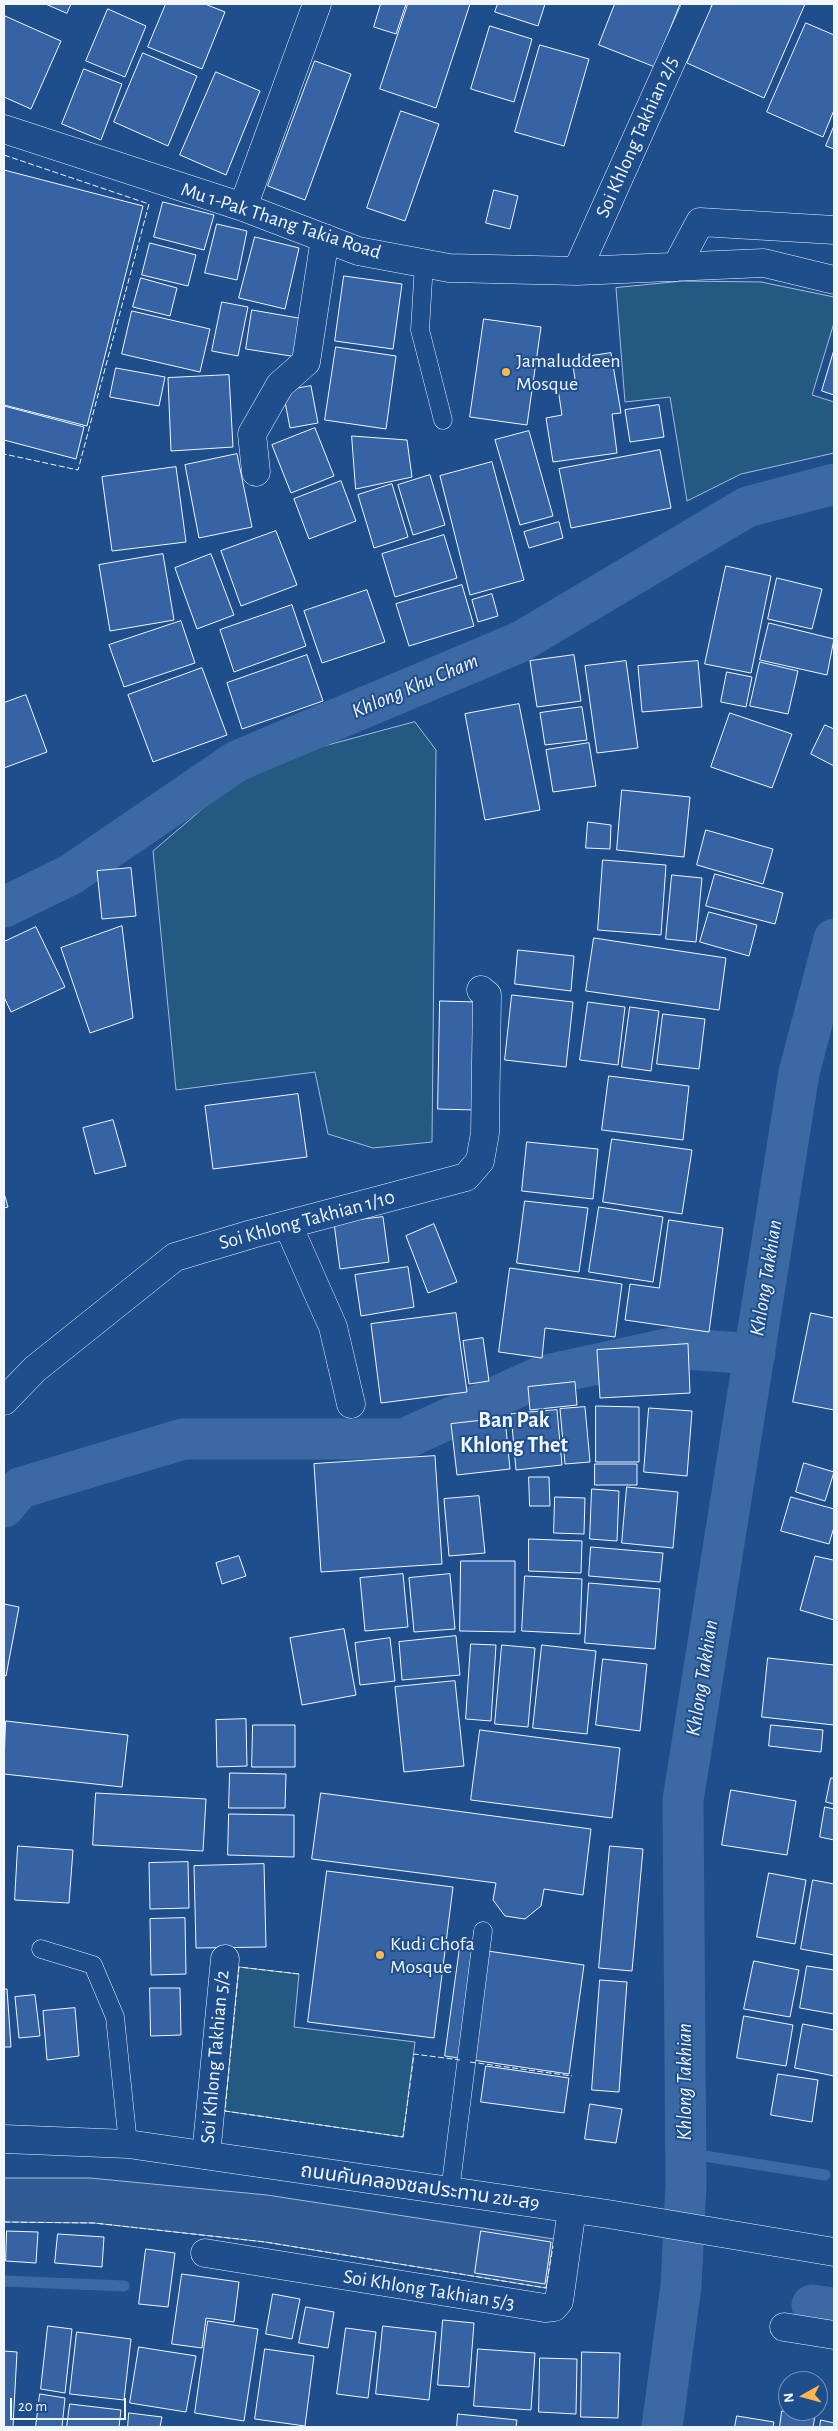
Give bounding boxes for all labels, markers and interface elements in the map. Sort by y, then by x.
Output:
street label: Soi Khlong Takhian 2/5 [591,53,683,221]
street label: Mu 1-Pak Thang Takia Road [178,177,384,265]
place label: Jamaluddeen Mosque [516,349,621,396]
marker: Jamaluddeen Mosque [500,366,512,378]
water label: Khlong Khu Cham [348,648,482,724]
street label: Soi Khlong Takhian 1/10 [216,1185,398,1255]
water label: Khlong Takhian [744,1218,788,1338]
district label: Ban Pak Khlong Thet [460,1407,568,1458]
water label: Khlong Takhian [680,1618,724,1738]
place label: Kudi Chofa Mosque [390,1932,475,1979]
marker: Kudi Chofa Mosque [374,1949,386,1961]
street label: Soi Khlong Takhian 5/2 [195,1969,235,2145]
water label: Khlong Takhian [672,2023,698,2141]
street label: ถนนคันคลองชลประทาน 2ข-ส9 [299,2158,541,2216]
street label: Soi Khlong Takhian 5/3 [342,2265,516,2315]
north arrow [778,2371,828,2421]
scale bar [12,2388,129,2420]
text: N [782,2392,797,2403]
text: 20 m [18,2399,47,2414]

